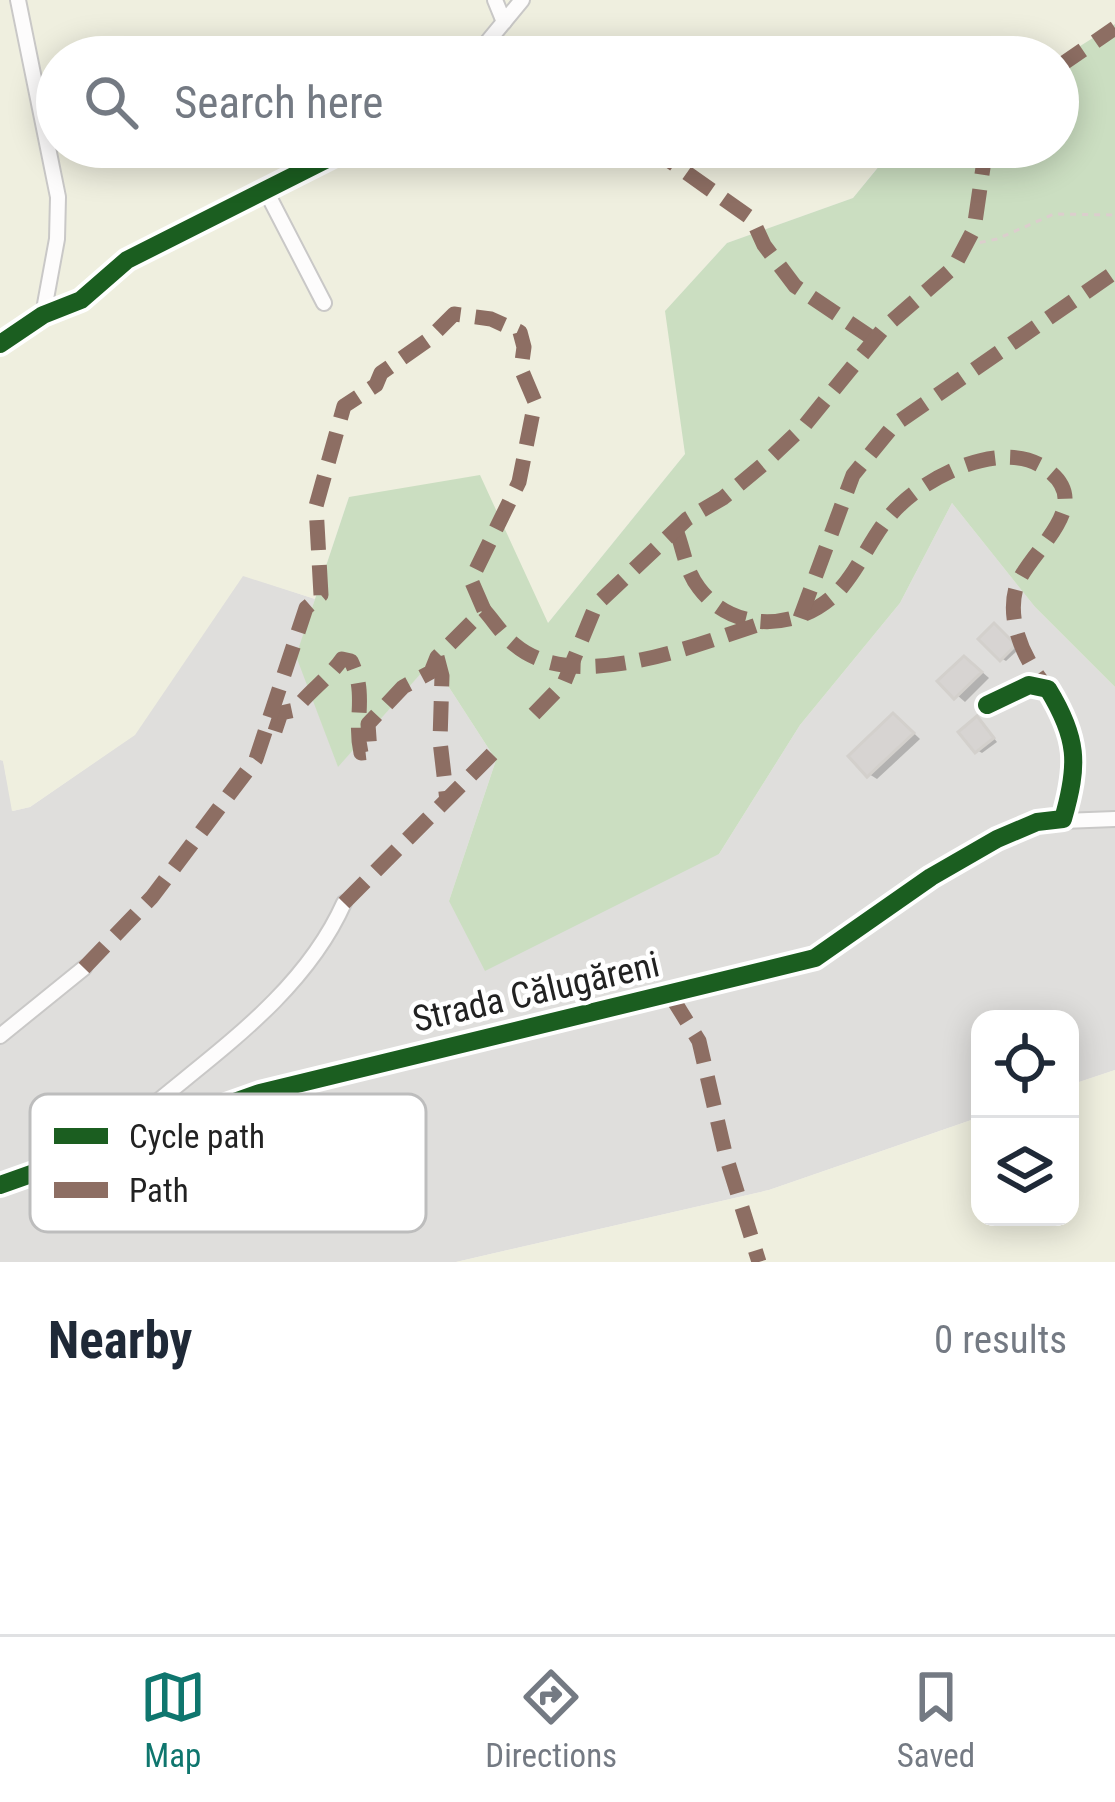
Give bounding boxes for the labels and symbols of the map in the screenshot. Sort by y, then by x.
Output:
street label: Strada Călugăreni [409,943,663,1041]
legend [30,1094,426,1232]
text: Cycle path [129,1117,265,1156]
text: Path [129,1171,189,1210]

